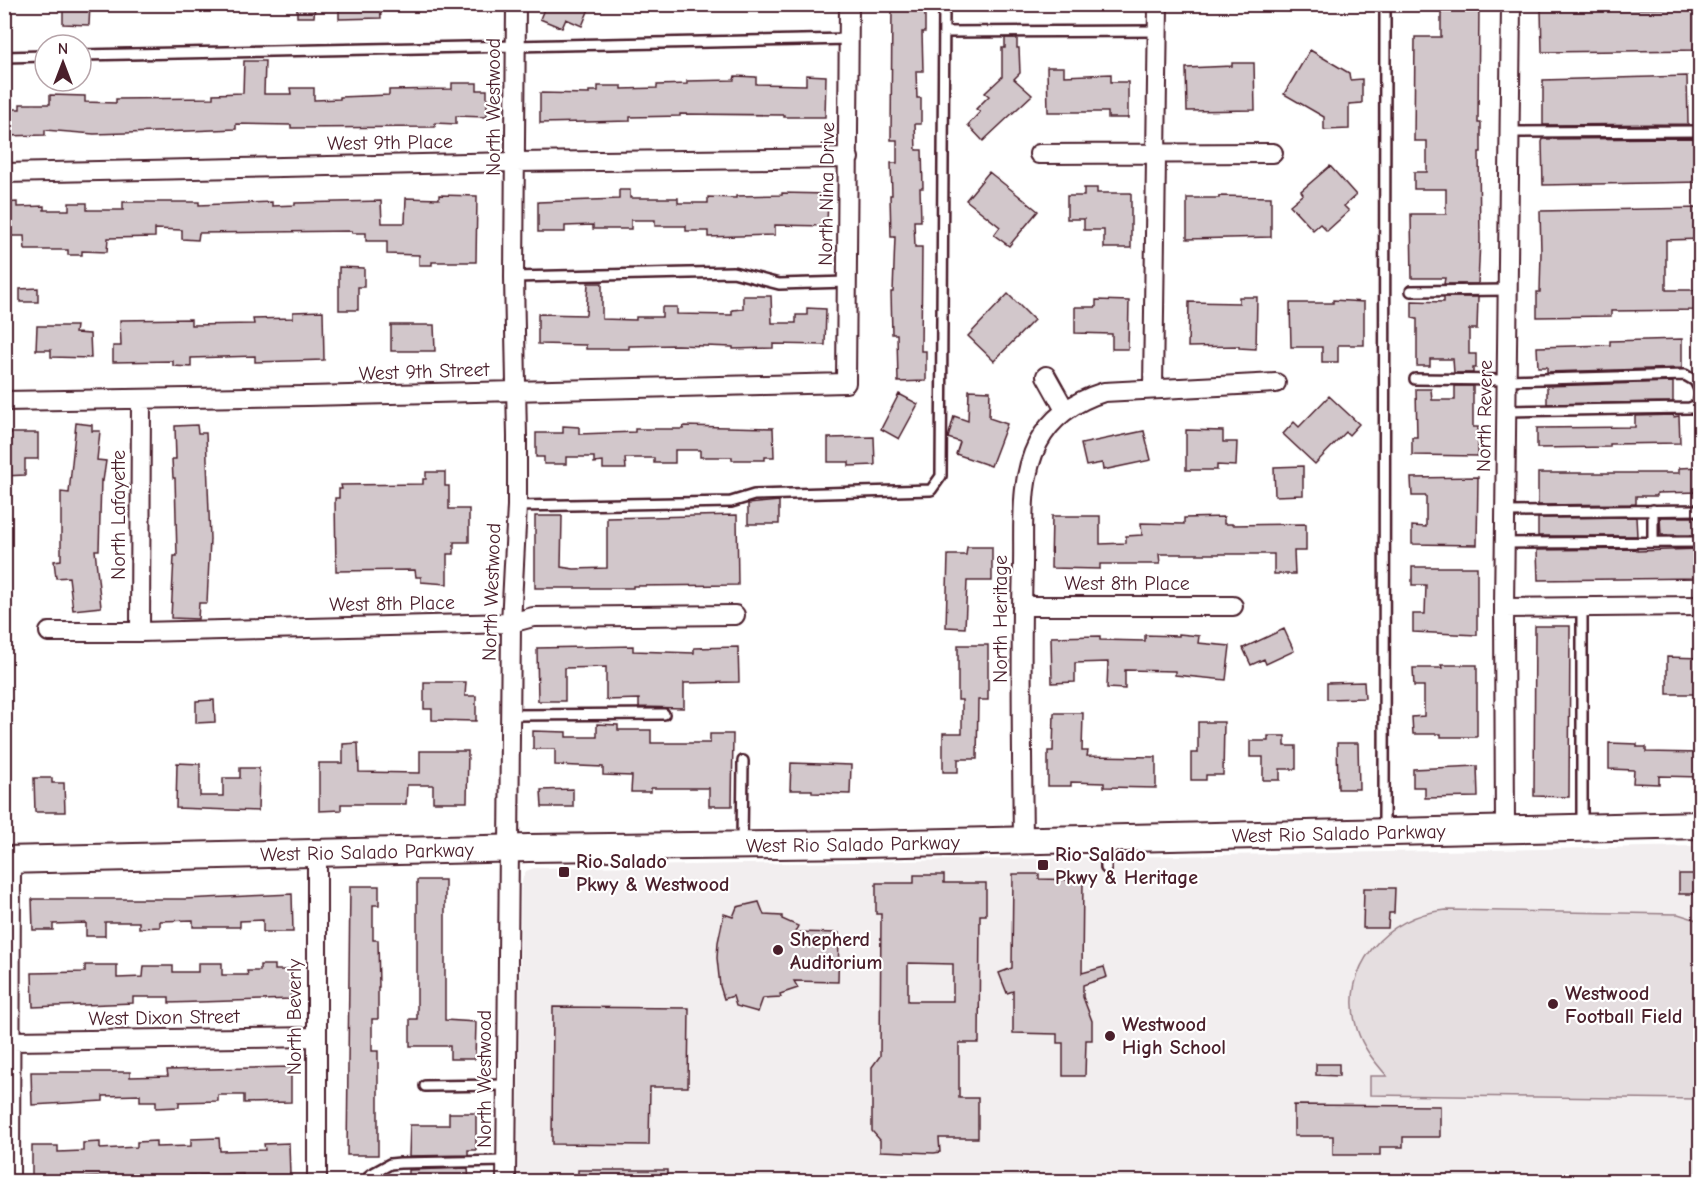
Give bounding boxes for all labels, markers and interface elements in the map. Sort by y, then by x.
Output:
north arrow [33,33,93,93]
street label: North Westwood [482,38,505,176]
text: N [58,40,68,58]
street label: North Nina Drive [814,122,839,266]
street label: West 9th Place [327,130,453,155]
street label: West 9th Street [358,358,491,385]
street label: North Revere [1472,360,1497,472]
street label: North Lafayette [107,450,130,580]
street label: North Westwood [478,523,505,661]
street label: North Heritage [989,555,1012,683]
street label: West 8th Place [1064,572,1190,595]
street label: West 8th Place [329,591,455,616]
street label: West Rio Salado Parkway [1232,820,1446,848]
street label: West Rio Salado Parkway [746,831,960,857]
street label: West Rio Salado Parkway [260,838,474,866]
place label: Rio Salado Pkwy & Heritage [1055,843,1198,889]
place label: Rio Salado Pkwy & Westwood [576,850,729,896]
marker: Rio Salado Pkwy & Heritage [1036,858,1050,872]
marker: Rio Salado Pkwy & Westwood [557,865,571,879]
place label: Shepherd Auditorium [790,928,882,974]
marker: Shepherd Auditorium [771,943,785,957]
street label: North Beverly [283,959,306,1075]
place label: Westwood Football Field [1565,982,1682,1028]
marker: Westwood Football Field [1546,997,1560,1011]
street label: West Dixon Street [88,1005,241,1030]
street label: North Westwood [473,1010,496,1148]
place label: Westwood High School [1122,1013,1226,1059]
marker: Westwood High School [1103,1029,1117,1043]

